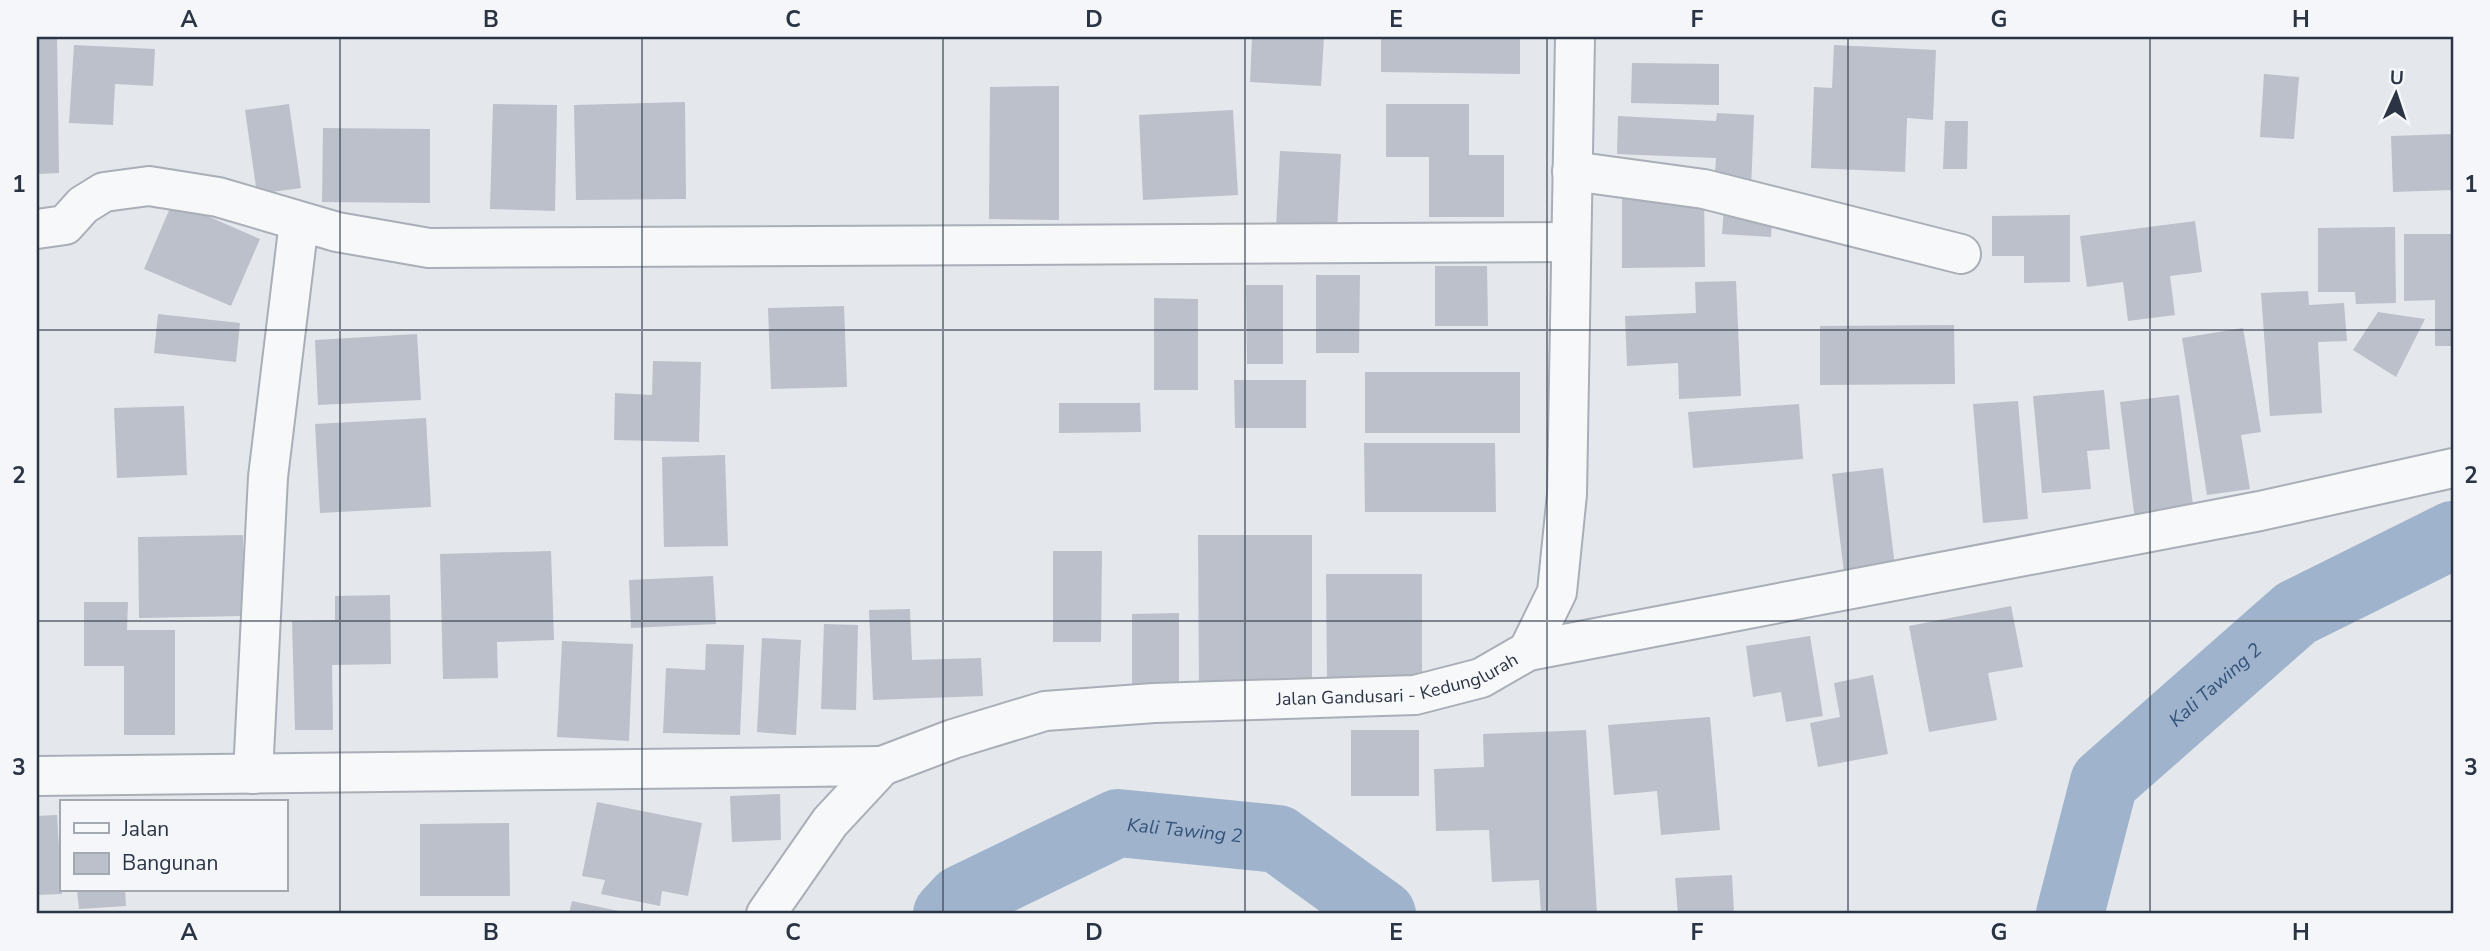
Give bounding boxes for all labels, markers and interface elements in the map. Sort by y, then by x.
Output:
text: A [180,4,198,35]
text: B [483,4,499,35]
text: C [785,4,801,35]
text: D [1085,4,1103,35]
text: E [1389,4,1403,35]
text: F [1691,4,1704,35]
text: G [1991,4,2007,35]
text: H [2292,4,2310,35]
north arrow [2360,60,2430,130]
text: U [2389,65,2405,91]
text: 1 [12,169,26,200]
text: 1 [2464,169,2478,200]
text: 2 [12,460,26,491]
text: 2 [2464,460,2478,491]
water label: Kali Tawing 2 [2164,637,2267,733]
street label: Jalan Gandusari - Kedunglurah [1275,647,1522,711]
text: 3 [12,752,26,783]
text: 3 [2464,752,2478,783]
legend [60,800,287,892]
water label: Kali Tawing 2 [1126,812,1243,849]
text: Jalan [121,815,169,843]
text: Bangunan [122,849,218,877]
text: A [180,917,198,948]
text: B [483,917,499,948]
text: C [785,917,801,948]
text: D [1085,917,1103,948]
text: E [1389,917,1403,948]
text: F [1691,917,1704,948]
text: G [1991,917,2007,948]
text: H [2292,917,2310,948]

